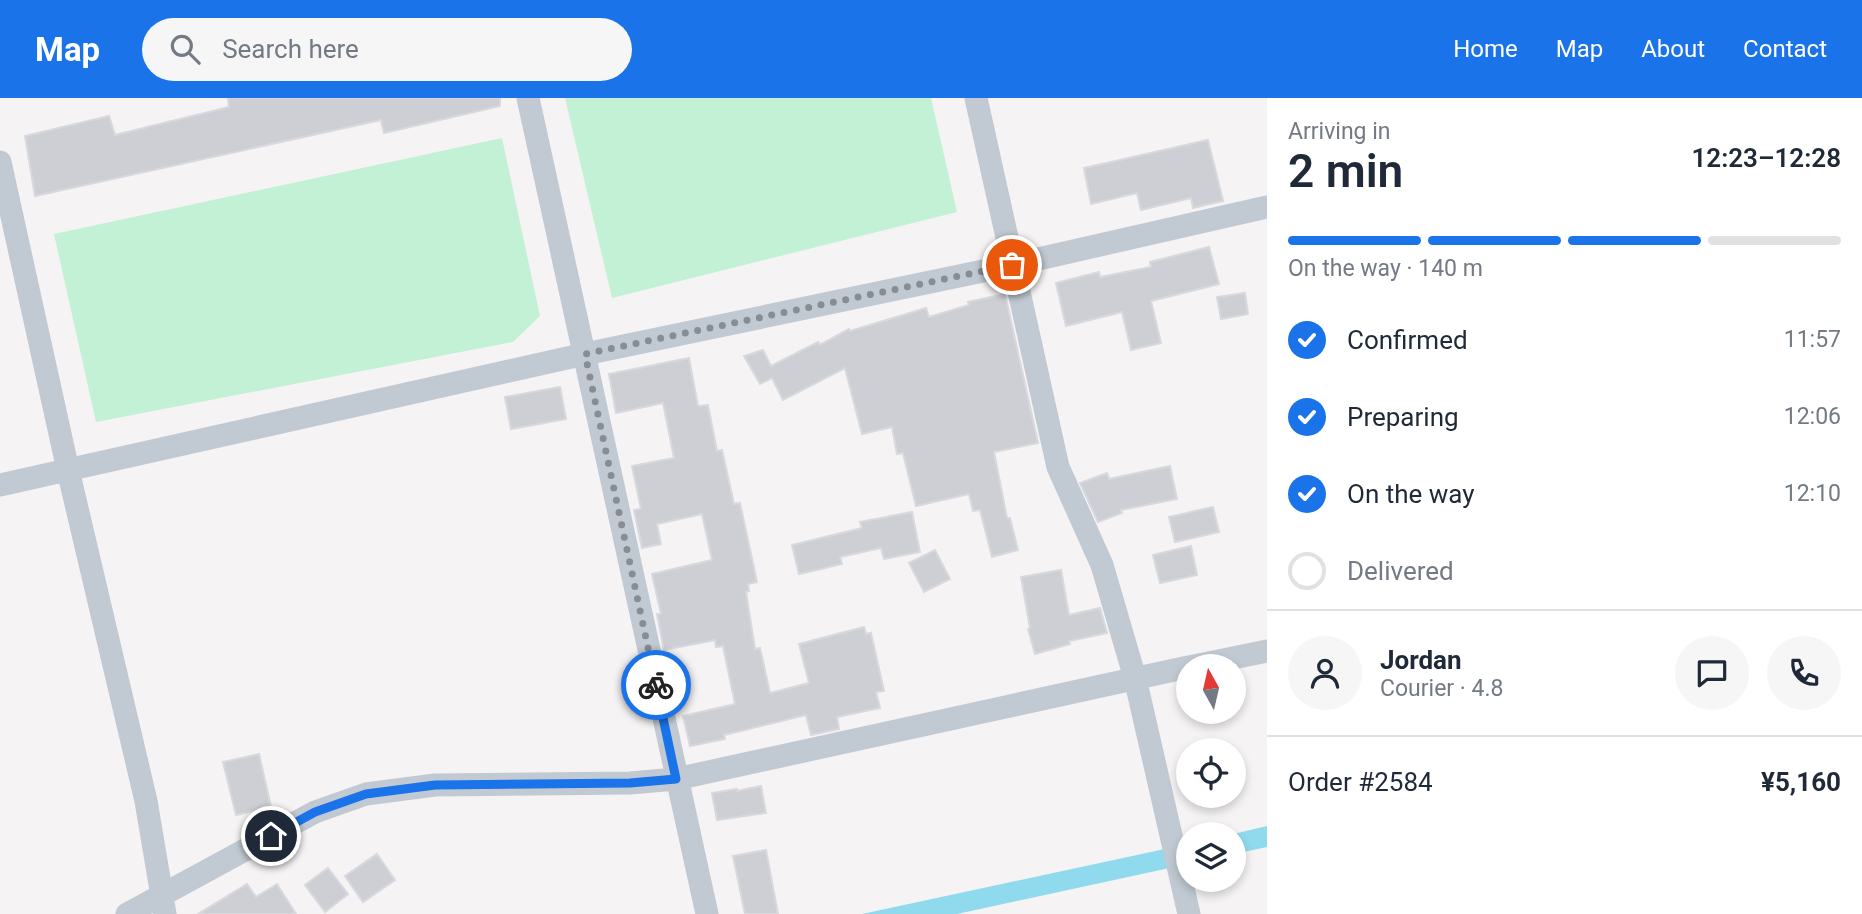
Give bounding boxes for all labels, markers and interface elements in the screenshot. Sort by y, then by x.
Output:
search box [142,18,632,81]
text: Map [35,30,100,69]
icon: search [166,30,204,68]
text: Search here [222,34,359,64]
text: Home [1453,35,1518,63]
text: Map [1556,35,1603,63]
text: About [1641,35,1705,63]
text: Contact [1743,35,1827,63]
text: Arriving in [1288,118,1391,145]
text: 12:23–12:28 [1691,143,1841,173]
text: 2 min [1288,144,1403,198]
pin [982,235,1042,295]
icon: bag [993,246,1031,284]
text: On the way · 140 m [1288,255,1483,282]
icon: check [1288,321,1326,359]
text: Confirmed [1347,325,1468,355]
text: 11:57 [1784,326,1841,353]
icon: check [1288,398,1326,436]
text: Preparing [1347,402,1459,432]
text: 12:06 [1784,403,1841,430]
icon: check [1288,475,1326,513]
text: On the way [1347,479,1475,509]
text: 12:10 [1784,480,1841,507]
text: Delivered [1347,556,1454,586]
button: person [1288,636,1362,710]
button: chat [1675,636,1749,710]
button: phone [1767,636,1841,710]
text: Jordan [1380,645,1462,675]
courier [621,650,691,720]
north arrow [1176,654,1246,724]
map controls [1176,654,1246,892]
icon: bike [637,666,675,704]
text: Courier · 4.8 [1380,675,1503,702]
button: locate [1176,738,1246,808]
text: Order #2584 [1288,767,1433,797]
text: ¥5,160 [1761,767,1841,797]
pin [241,806,301,866]
icon: home [252,817,290,855]
button: layers [1176,822,1246,892]

